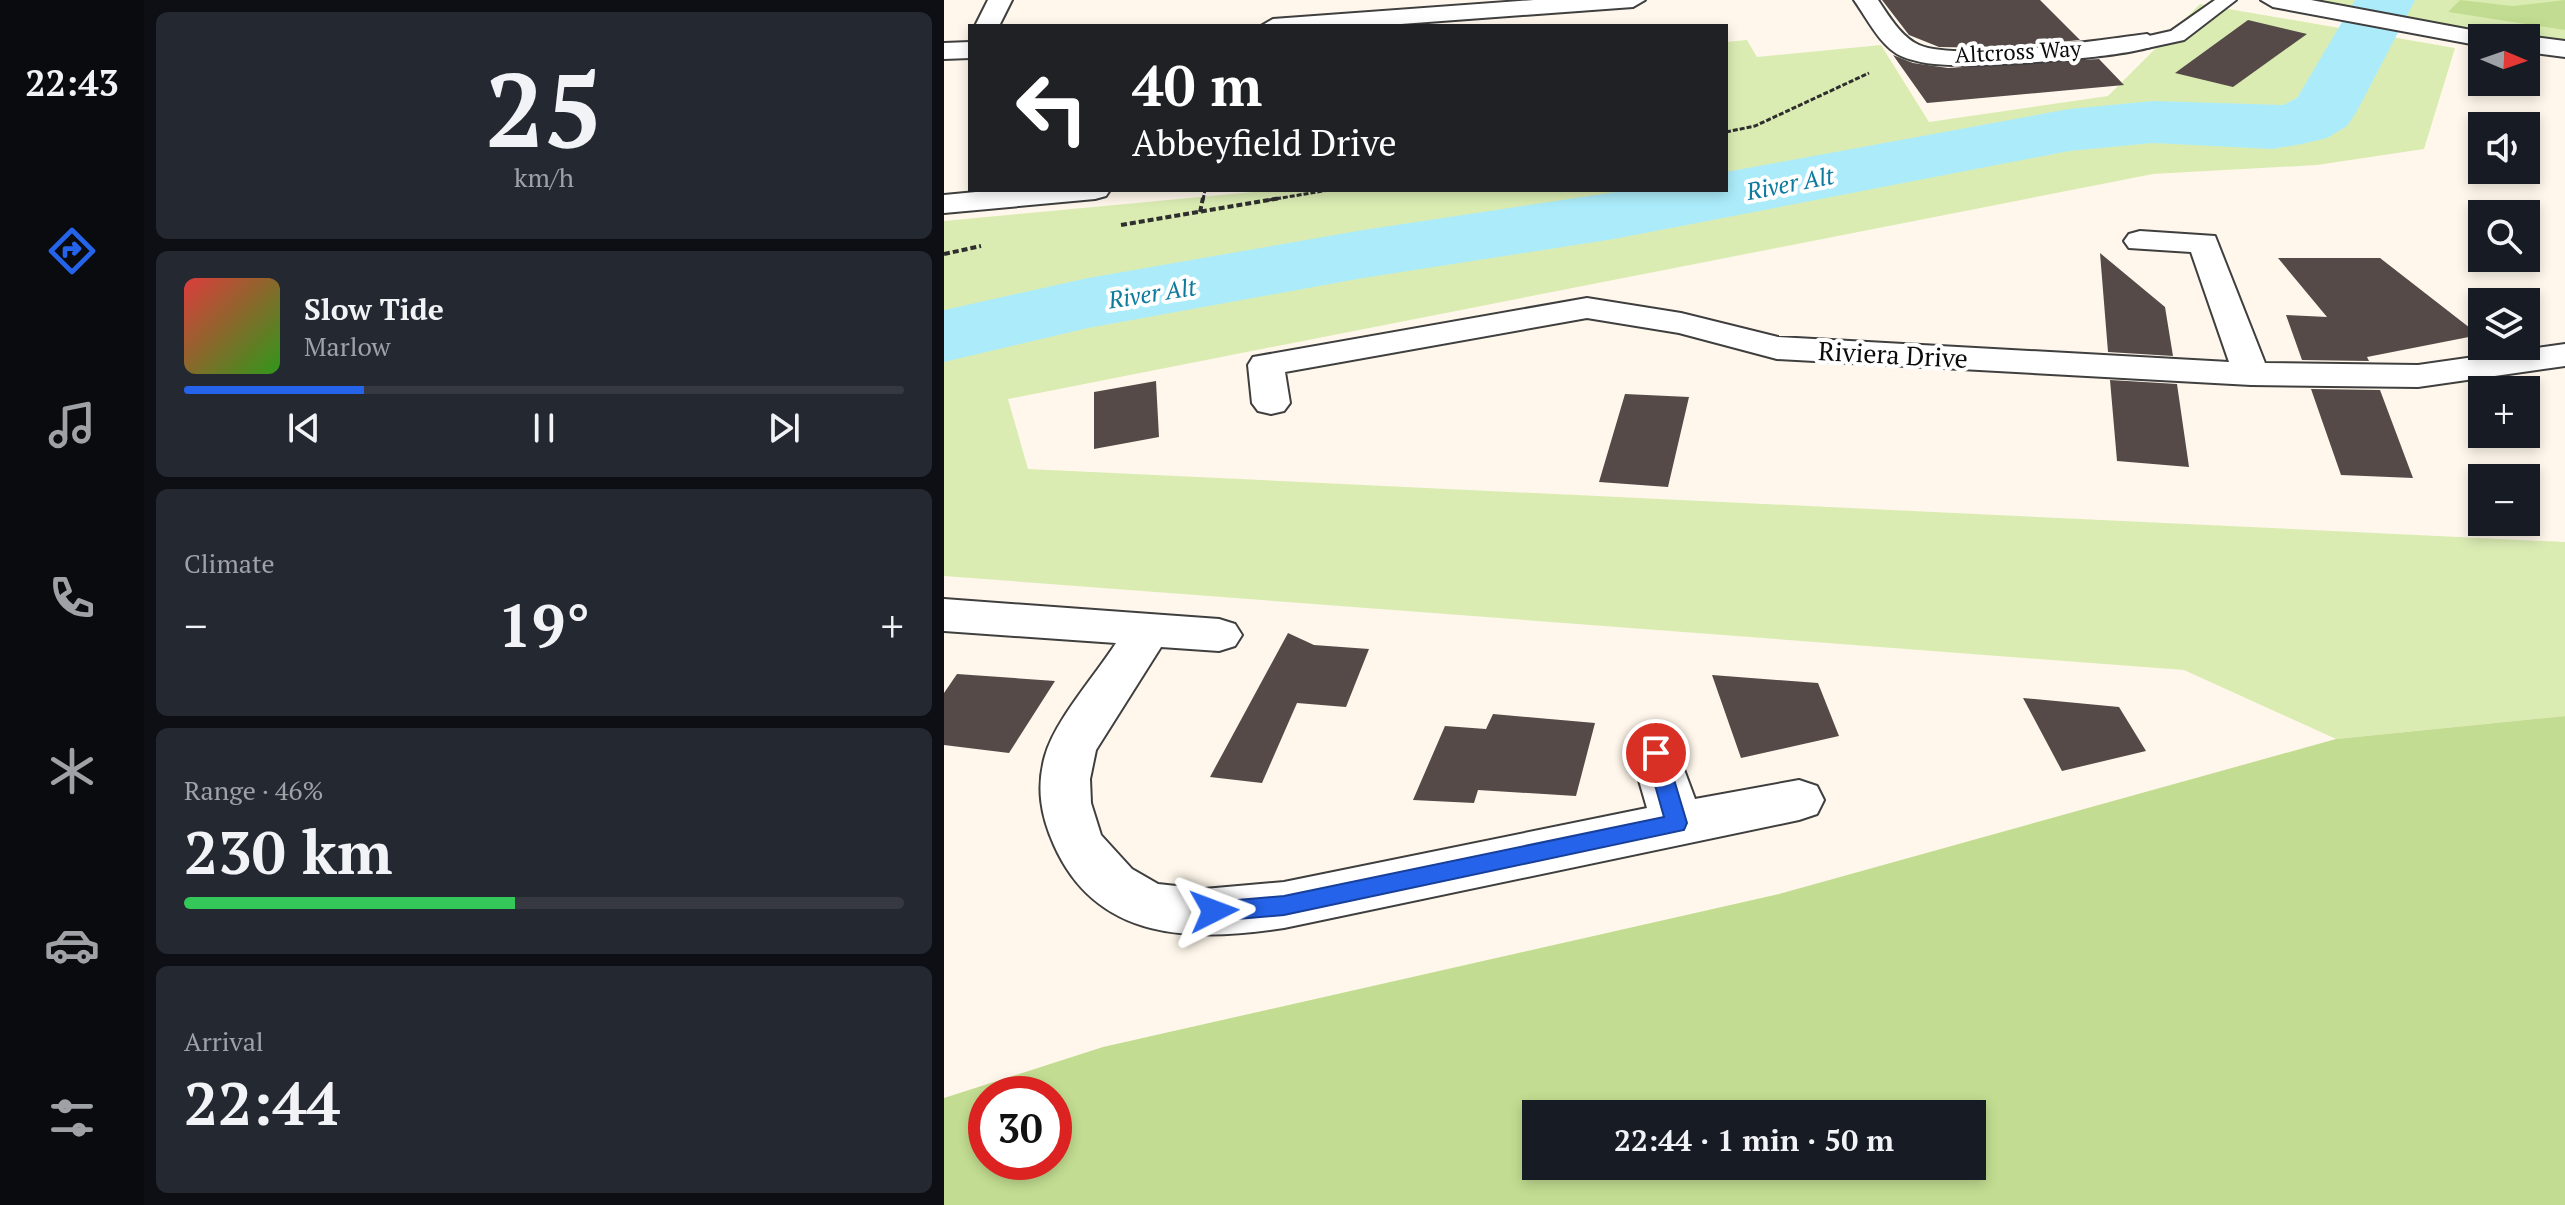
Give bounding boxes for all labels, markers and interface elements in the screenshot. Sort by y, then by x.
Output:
north arrow [2468,24,2540,96]
map controls [2468,24,2540,536]
street label: Altcross Way [1954,33,2083,69]
text: 25 [485,39,603,177]
text: 40 m [1132,48,1262,122]
icon: left [1000,56,1104,160]
text: 22:43 [25,59,119,106]
button: sound [2468,112,2540,184]
text: Abbeyfield Drive [1132,119,1397,166]
water label: River Alt [1742,159,1837,207]
text: km/h [514,160,574,194]
button: search [2468,200,2540,272]
icon: directions [44,223,100,279]
water label: River Alt [1105,270,1199,316]
button: layers [2468,288,2540,360]
text: Slow Tide [304,289,444,329]
text: Marlow [304,329,390,363]
street label: Riviera Drive [1817,333,1969,375]
button: + [2468,376,2540,448]
icon: music [44,397,100,453]
icon: previous [282,406,326,450]
icon: pause [522,406,566,450]
icon: next [762,406,806,450]
button: − [2468,464,2540,536]
text: Climate [184,546,275,580]
icon: phone [44,570,100,626]
text: 19° [498,585,590,664]
text: − [184,596,207,655]
text: + [881,596,904,655]
pin [1622,719,1690,787]
icon: arrive [1634,731,1678,775]
icon: climate [44,743,100,799]
text: Range · 46% [184,773,323,807]
text: 230 km [184,812,392,891]
position arrow [1172,869,1256,953]
icon: car [44,917,100,973]
text: Arrival [184,1024,264,1058]
text: 22:44 [184,1063,340,1142]
speed limit sign: 30 [968,1076,1072,1180]
icon: filters [44,1090,100,1146]
text: 22:44 · 1 min · 50 m [1614,1120,1894,1160]

